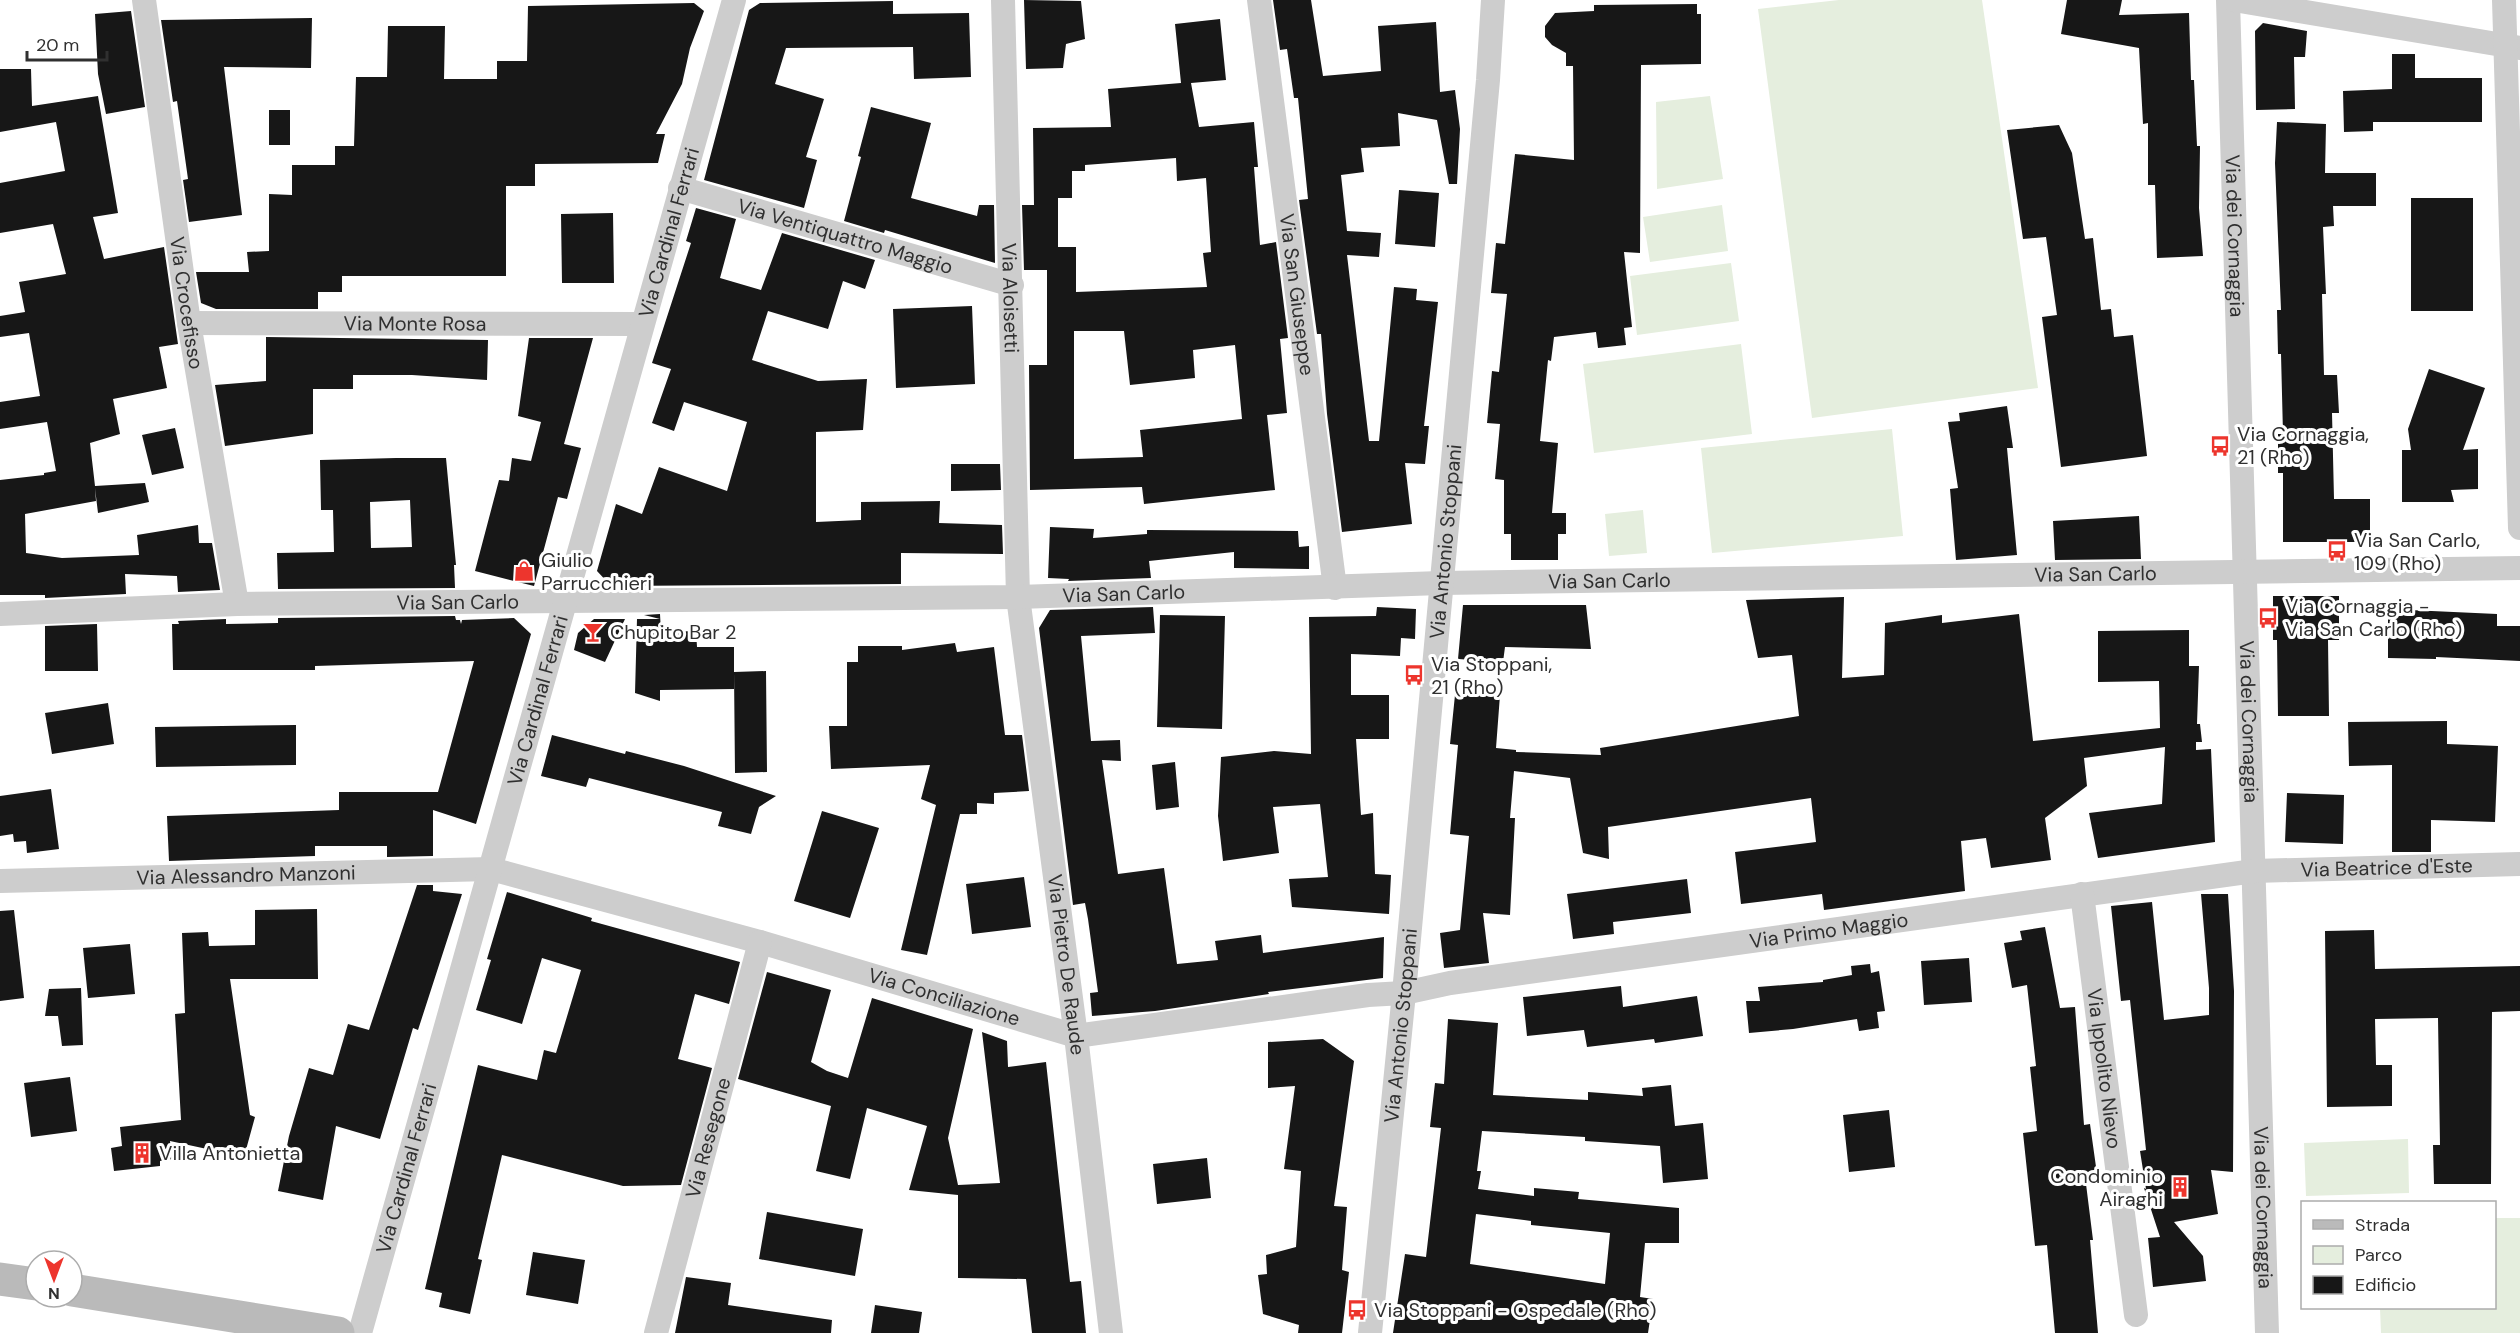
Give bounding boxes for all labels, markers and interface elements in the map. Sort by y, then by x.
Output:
scale bar [27,24,106,62]
text: 20 m [36,33,79,57]
street label: Via Cardinal Ferrari [633,144,705,321]
street label: Via dei Cornaggia [2220,154,2250,318]
street label: Via Ventiquattro Maggio [734,192,956,280]
street label: Via San Giuseppe [1274,212,1320,377]
street label: Via Crocefisso [164,235,210,371]
street label: Via Aloisetti [996,242,1025,353]
street label: Via Monte Rosa [343,310,487,337]
place label: Via Cornaggia, 21 (Rho) [2237,421,2369,470]
bus stop icon: Via Cornaggia, 21 (Rho) [2208,434,2232,458]
street label: Via Antonio Stoppani [1424,443,1467,640]
place label: Via San Carlo, 109 (Rho) [2354,527,2480,576]
bus stop icon: Via San Carlo, 109 (Rho) [2325,539,2349,563]
place label: Giulio Parrucchieri [541,547,652,596]
shop icon: Giulio Parrucchieri [512,559,536,583]
street label: Via San Carlo [2034,560,2157,588]
street label: Via San Carlo [1548,567,1671,595]
street label: Via San Carlo [1062,578,1185,609]
street label: Via San Carlo [396,588,519,616]
place label: Via Cornaggia - Via San Carlo (Rho) [2285,593,2462,642]
bus stop icon: Via Cornaggia - Via San Carlo (Rho) [2256,606,2280,630]
street label: Via Cardinal Ferrari [501,612,574,789]
place label: Chupito Bar 2 [610,619,737,645]
bar icon: Chupito Bar 2 [581,620,605,644]
street label: Via dei Cornaggia [2234,640,2264,803]
place label: Via Stoppani, 21 (Rho) [1431,651,1552,700]
bus stop icon: Via Stoppani, 21 (Rho) [1402,663,1426,687]
street label: Via Beatrice d'Este [2300,852,2473,883]
street label: Via Alessandro Manzoni [136,859,356,891]
street label: Via Pietro De Raude [1042,873,1091,1057]
street label: Via Primo Maggio [1748,906,1910,954]
street label: Via Antonio Stoppani [1378,927,1423,1124]
street label: Via Conciliazione [865,962,1023,1032]
street label: Via Ippolito Nievo [2081,987,2128,1150]
street label: Via Resegone [679,1075,736,1201]
street label: Via Cardinal Ferrari [370,1080,442,1256]
street label: Via dei Cornaggia [2248,1126,2279,1289]
place label: Villa Antonietta [159,1140,300,1166]
building icon: Villa Antonietta [130,1141,154,1165]
place label: Condominio Airaghi [2050,1163,2163,1212]
building icon: Condominio Airaghi [2168,1175,2192,1199]
legend [2301,1201,2496,1309]
text: Strada [2355,1213,2410,1237]
text: Parco [2355,1243,2402,1267]
north arrow [24,1249,84,1309]
text: Edificio [2355,1273,2416,1297]
text: N [48,1283,60,1304]
place label: Via Stoppani - Ospedale (Rho) [1374,1297,1656,1323]
bus stop icon: Via Stoppani - Ospedale (Rho) [1345,1298,1369,1322]

